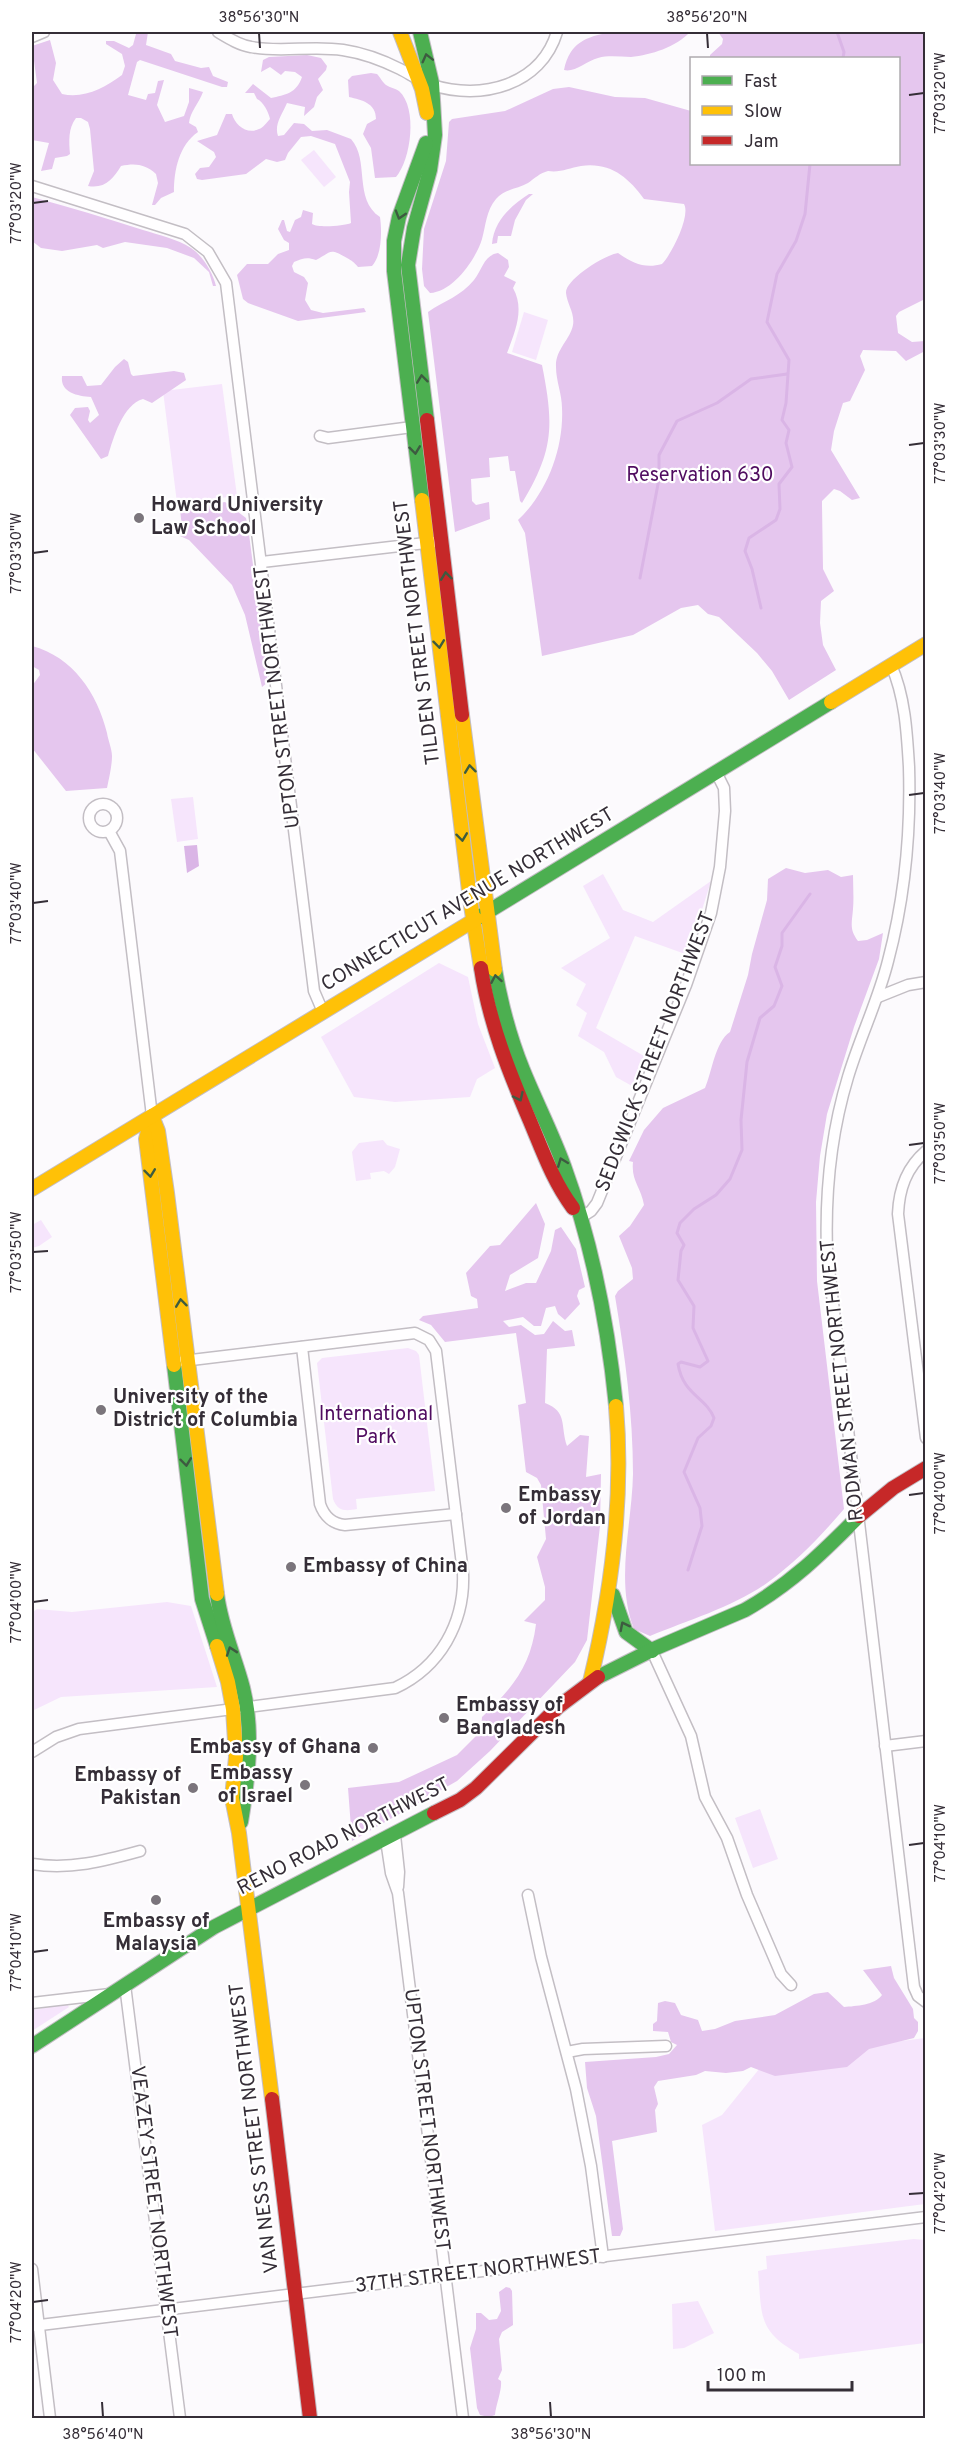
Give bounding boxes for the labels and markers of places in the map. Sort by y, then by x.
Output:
place label: Howard University Law School [151,493,323,542]
marker: Howard University Law School [132,511,146,525]
place label: University of the District of Columbia [113,1385,298,1434]
marker: University of the District of Columbia [94,1403,108,1417]
place label: Embassy of Jordan [518,1483,606,1532]
marker: Embassy of Jordan [499,1501,513,1515]
place label: Embassy of China [303,1554,468,1580]
marker: Embassy of China [284,1560,298,1574]
place label: Embassy of Bangladesh [456,1693,566,1742]
marker: Embassy of Bangladesh [437,1711,451,1725]
place label: Embassy of Ghana [190,1735,361,1761]
marker: Embassy of Ghana [366,1741,380,1755]
place label: Embassy of Israel [210,1761,293,1810]
place label: Embassy of Pakistan [74,1763,181,1812]
marker: Embassy of Israel [298,1778,312,1792]
marker: Embassy of Pakistan [186,1781,200,1795]
marker: Embassy of Malaysia [149,1893,163,1907]
place label: Embassy of Malaysia [103,1909,209,1958]

